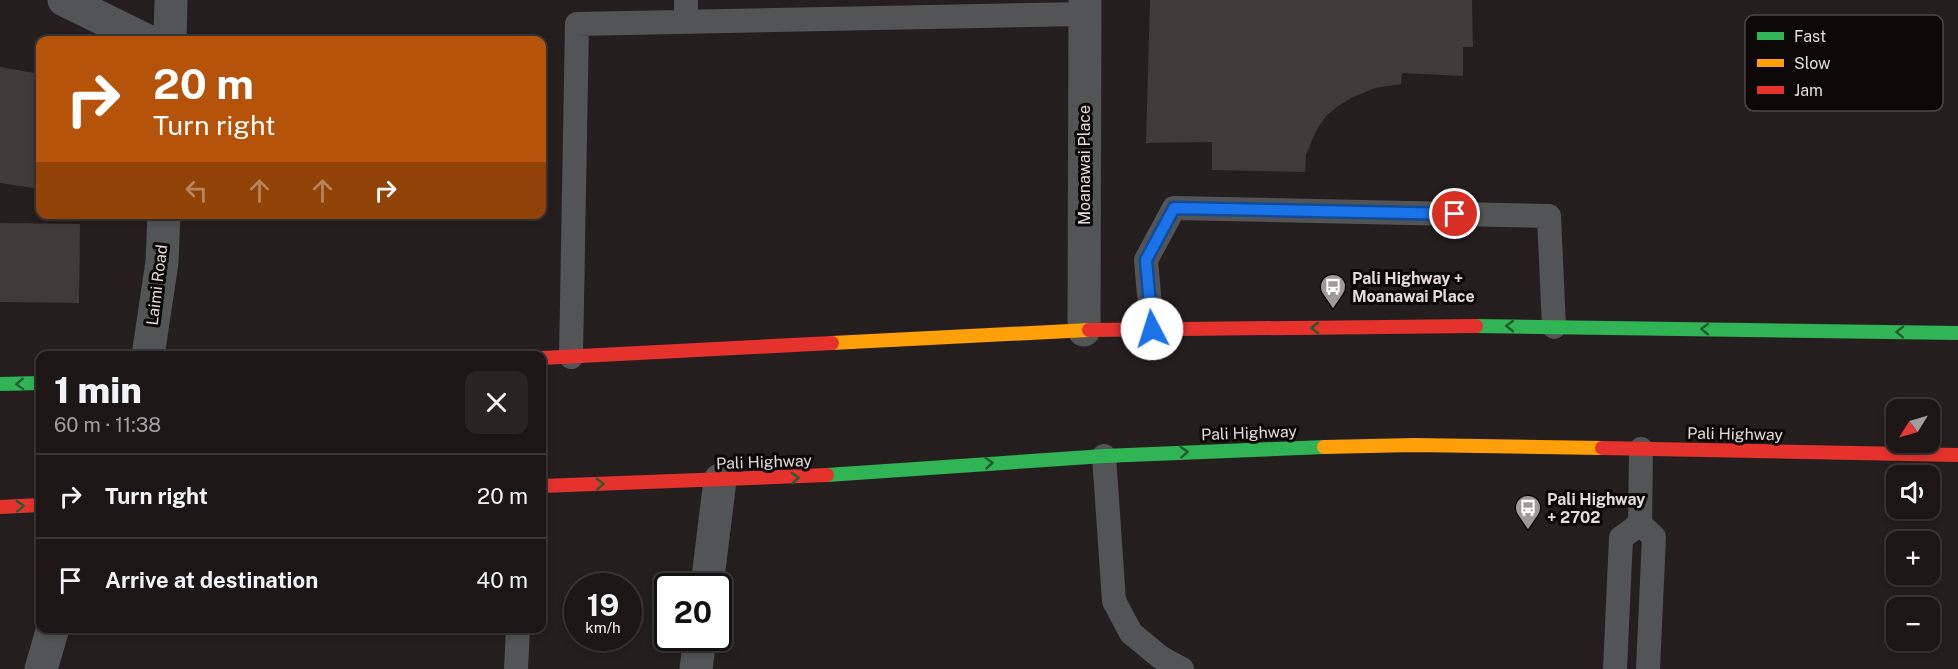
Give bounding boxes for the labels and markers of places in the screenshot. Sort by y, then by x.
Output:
pin [1429,188,1480,239]
place label: Pali Highway + Moanawai Place [1352,269,1475,306]
bus stop icon: Pali Highway + Moanawai Place [1318,272,1348,310]
place label: Pali Highway + 2702 [1547,490,1645,527]
bus stop icon: Pali Highway + 2702 [1513,493,1543,531]

